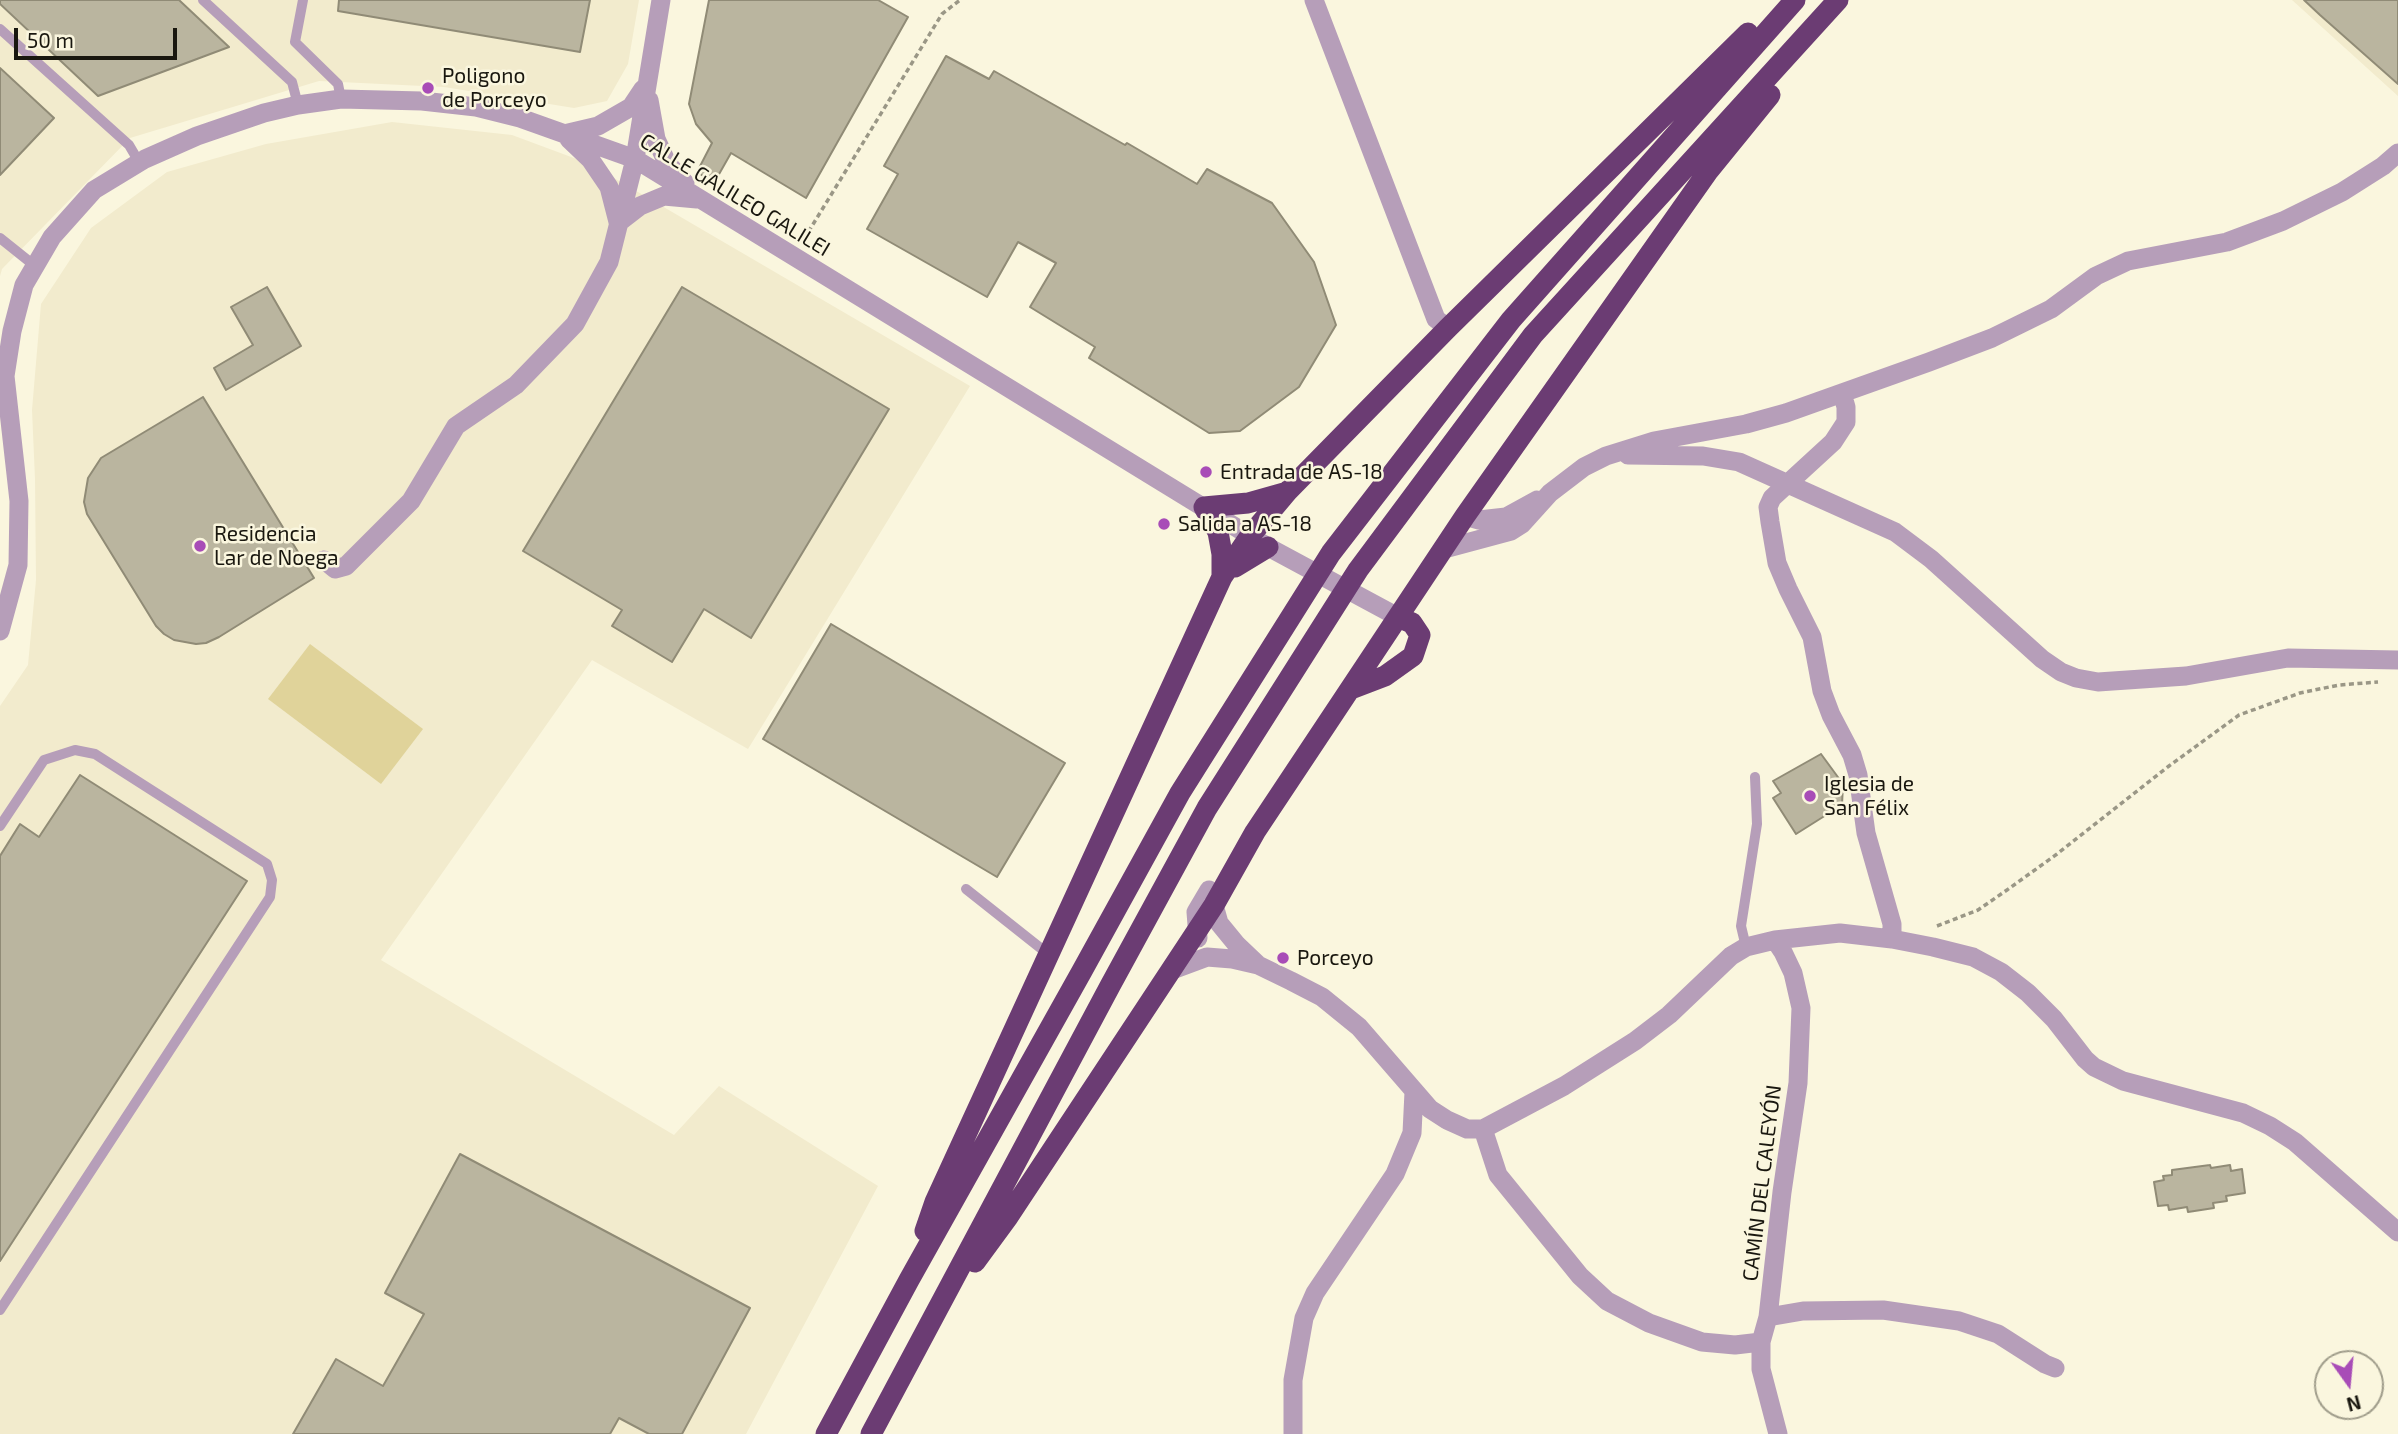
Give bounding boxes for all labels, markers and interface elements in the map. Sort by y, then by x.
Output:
scale bar [18,14,180,58]
text: 50 m [27,27,74,52]
place label: Poligono de Porceyo [442,63,547,113]
marker: Poligono de Porceyo [420,80,436,96]
street label: CALLE GALILEO GALILEI [635,128,835,262]
place label: Entrada de AS-18 [1220,459,1383,485]
marker: Entrada de AS-18 [1198,464,1214,480]
place label: Salida a AS-18 [1178,511,1312,537]
marker: Salida a AS-18 [1156,516,1172,532]
place label: Residencia Lar de Noega [214,521,339,571]
marker: Residencia Lar de Noega [192,538,208,554]
place label: Iglesia de San Félix [1824,771,1914,821]
marker: Iglesia de San Félix [1802,788,1818,804]
place label: Porceyo [1297,945,1374,971]
marker: Porceyo [1275,950,1291,966]
street label: CAMÍN DEL CALEYÓN [1737,1083,1787,1283]
north arrow [2314,1350,2384,1420]
text: N [2344,1391,2364,1417]

